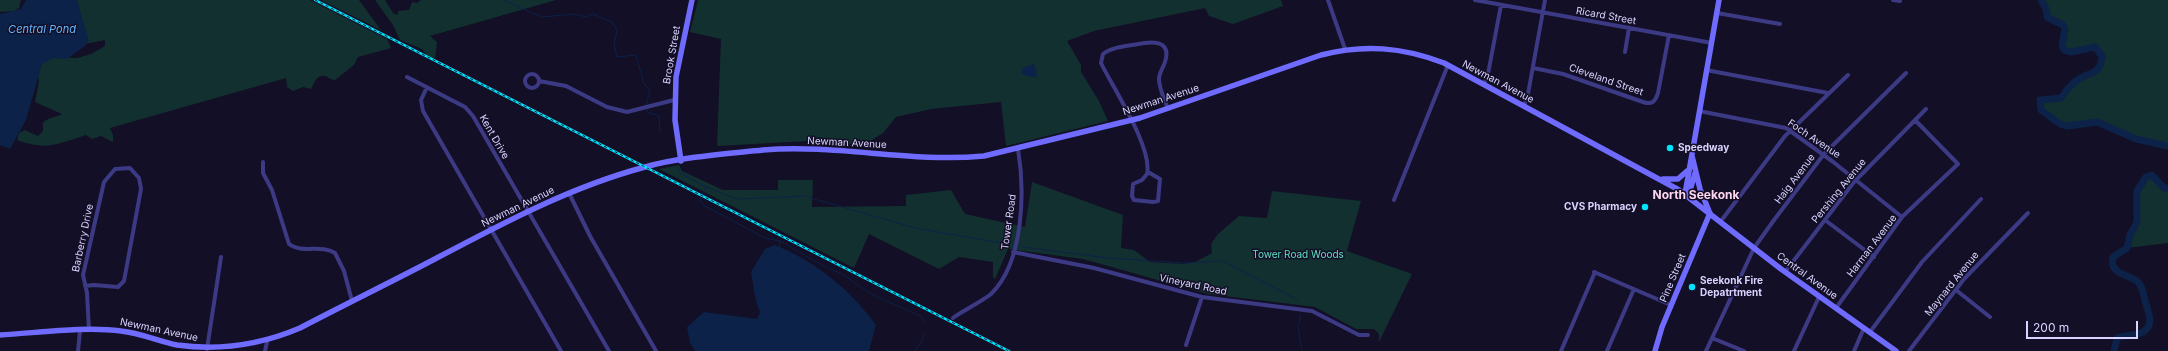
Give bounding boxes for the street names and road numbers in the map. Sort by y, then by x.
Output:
street label: Ricard Street [1575,5,1637,27]
street label: Brook Street [661,25,683,85]
street label: Newman Avenue [1460,58,1536,106]
street label: Cleveland Street [1567,62,1645,98]
street label: Newman Avenue [1121,82,1201,118]
street label: Kent Drive [477,113,511,161]
street label: Foch Avenue [1785,117,1843,161]
street label: Newman Avenue [807,135,887,151]
street label: Haig Avenue [1772,152,1818,206]
street label: Pershing Avenue [1809,156,1869,226]
street label: Newman Avenue [480,184,556,230]
street label: Tower Road [999,193,1019,251]
street label: Barberry Drive [70,203,96,273]
street label: Harman Avenue [1845,212,1899,280]
street label: Maynard Avenue [1922,249,1982,319]
street label: Central Avenue [1774,250,1840,302]
street label: Pine Street [1657,252,1689,304]
street label: Vineyard Road [1158,272,1228,298]
street label: Newman Avenue [119,316,199,344]

